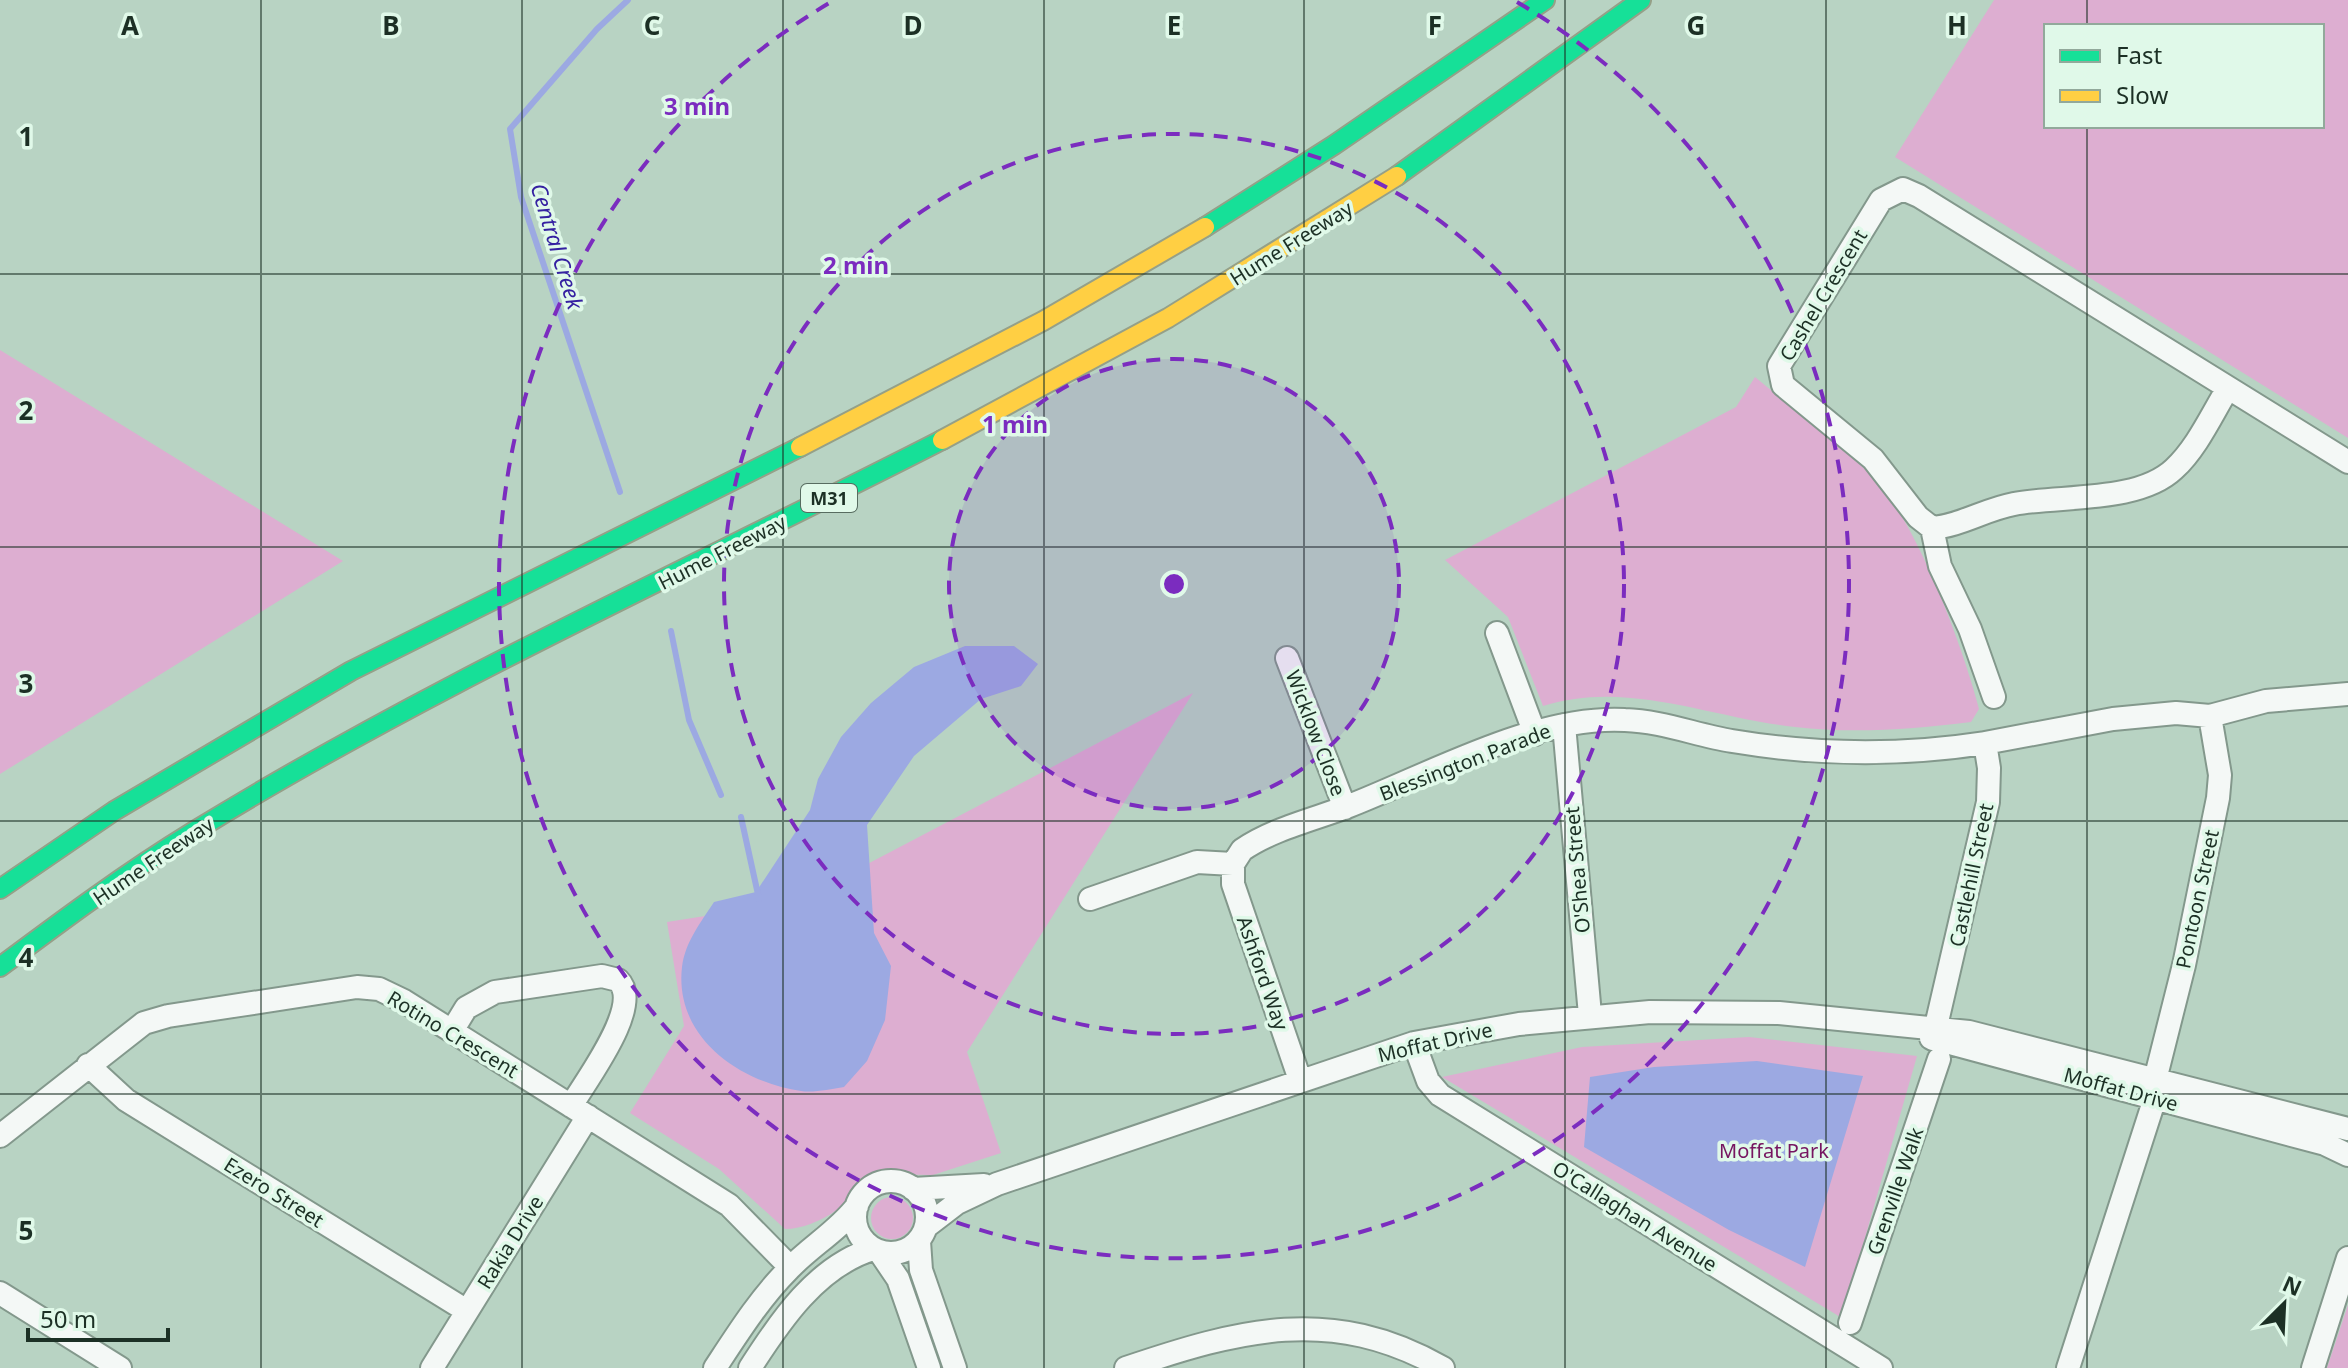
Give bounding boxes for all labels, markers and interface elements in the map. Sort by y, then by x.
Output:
text: A [121,7,139,43]
text: B [382,7,400,43]
text: C [644,7,660,43]
text: D [903,7,923,43]
text: E [1167,7,1181,43]
text: F [1428,7,1442,43]
text: G [1687,7,1705,43]
text: H [1947,7,1967,43]
legend [2044,24,2324,128]
text: Fast [2116,38,2162,71]
text: Slow [2116,78,2168,111]
text: 3 min [664,89,730,122]
text: 1 [19,118,33,154]
water label: Central Creek [525,179,592,314]
street label: Hume Freeway [1225,194,1358,292]
street label: Cashel Crescent [1773,224,1873,366]
text: 2 min [823,248,889,281]
text: 2 [19,392,34,428]
text: 1 min [982,407,1048,440]
road number: M31 [801,484,857,512]
street label: Hume Freeway [654,508,791,596]
centre of rings [1160,570,1188,598]
text: 3 [19,665,33,701]
street label: Wicklow Close [1280,666,1352,800]
street label: Blessington Parade [1376,717,1554,807]
street label: Castlehill Street [1943,801,1999,949]
street label: O'Shea Street [1558,806,1596,934]
street label: Hume Freeway [87,810,219,911]
street label: Pontoon Street [2169,827,2225,971]
street label: Ashford Way [1231,912,1295,1034]
text: 4 [19,939,34,975]
street label: Rotino Crescent [382,984,524,1084]
street label: Moffat Drive [1375,1016,1495,1068]
street label: Moffat Drive [2061,1061,2181,1117]
street label: Grenville Walk [1861,1123,1930,1258]
park label: Moffat Park [1719,1137,1829,1164]
street label: Ezero Street [219,1151,329,1233]
street label: O'Callaghan Avenue [1548,1154,1722,1278]
street label: Rakia Drive [471,1190,549,1294]
text: 5 [19,1212,33,1248]
north arrow [2244,1264,2324,1344]
text: N [2278,1267,2307,1302]
scale bar [28,1292,168,1342]
text: 50 m [40,1302,96,1335]

